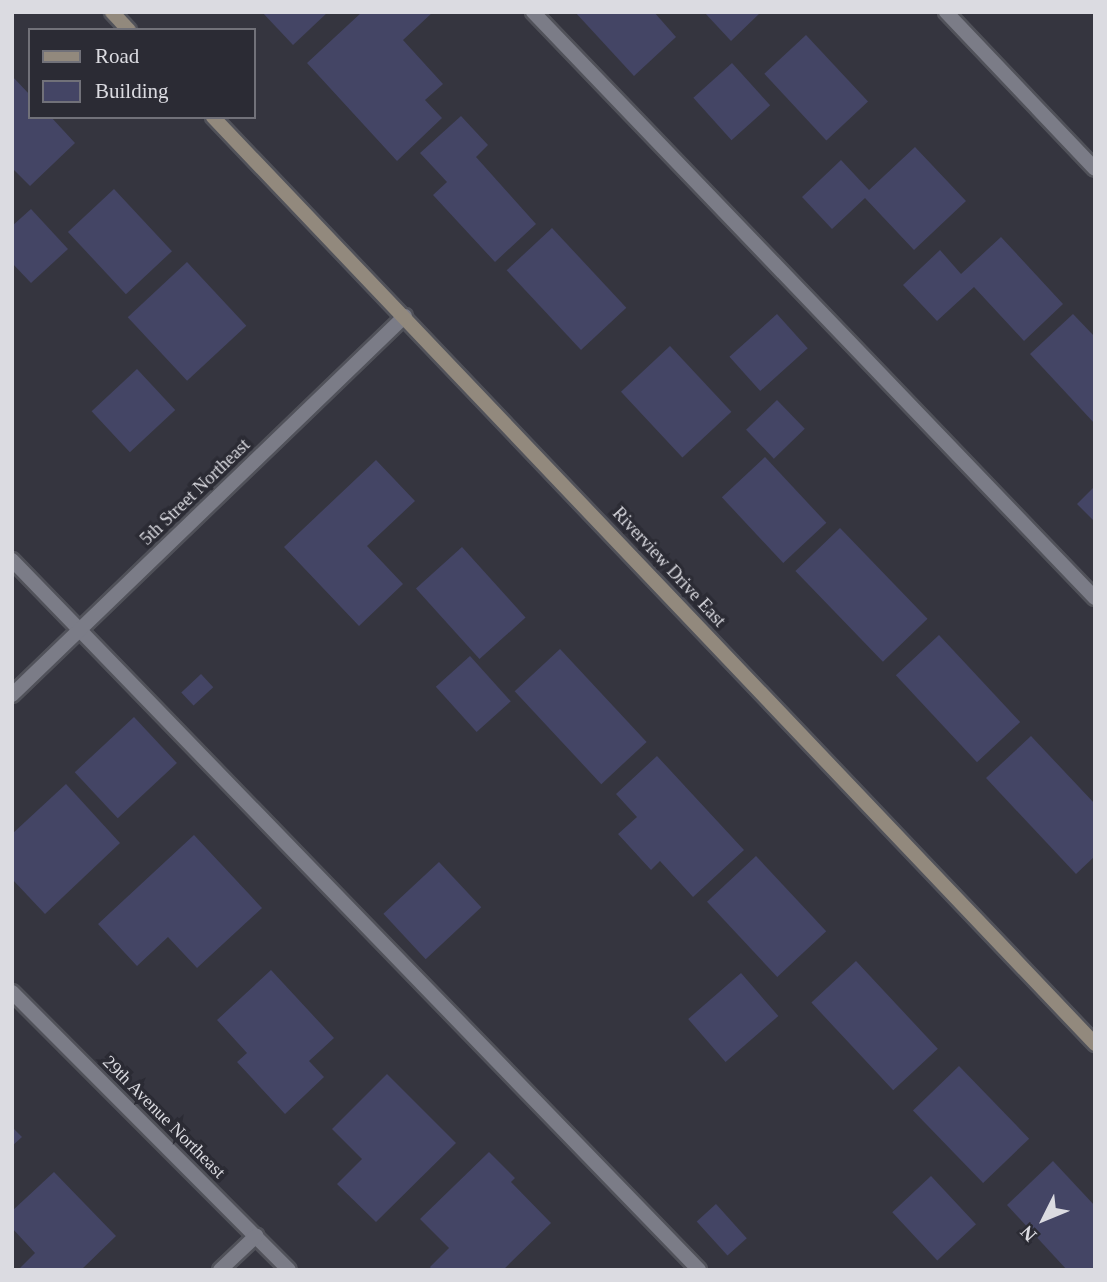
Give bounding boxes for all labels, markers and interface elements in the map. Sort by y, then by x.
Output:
legend [28,28,256,119]
text: Road [95,44,139,68]
text: Building [95,79,169,103]
street label: 5th Street Northeast [136,434,254,550]
street label: Riverview Drive East [608,503,730,631]
street label: 29th Avenue Northeast [98,1051,230,1183]
north arrow [1009,1184,1079,1254]
text: N [1016,1221,1041,1246]

